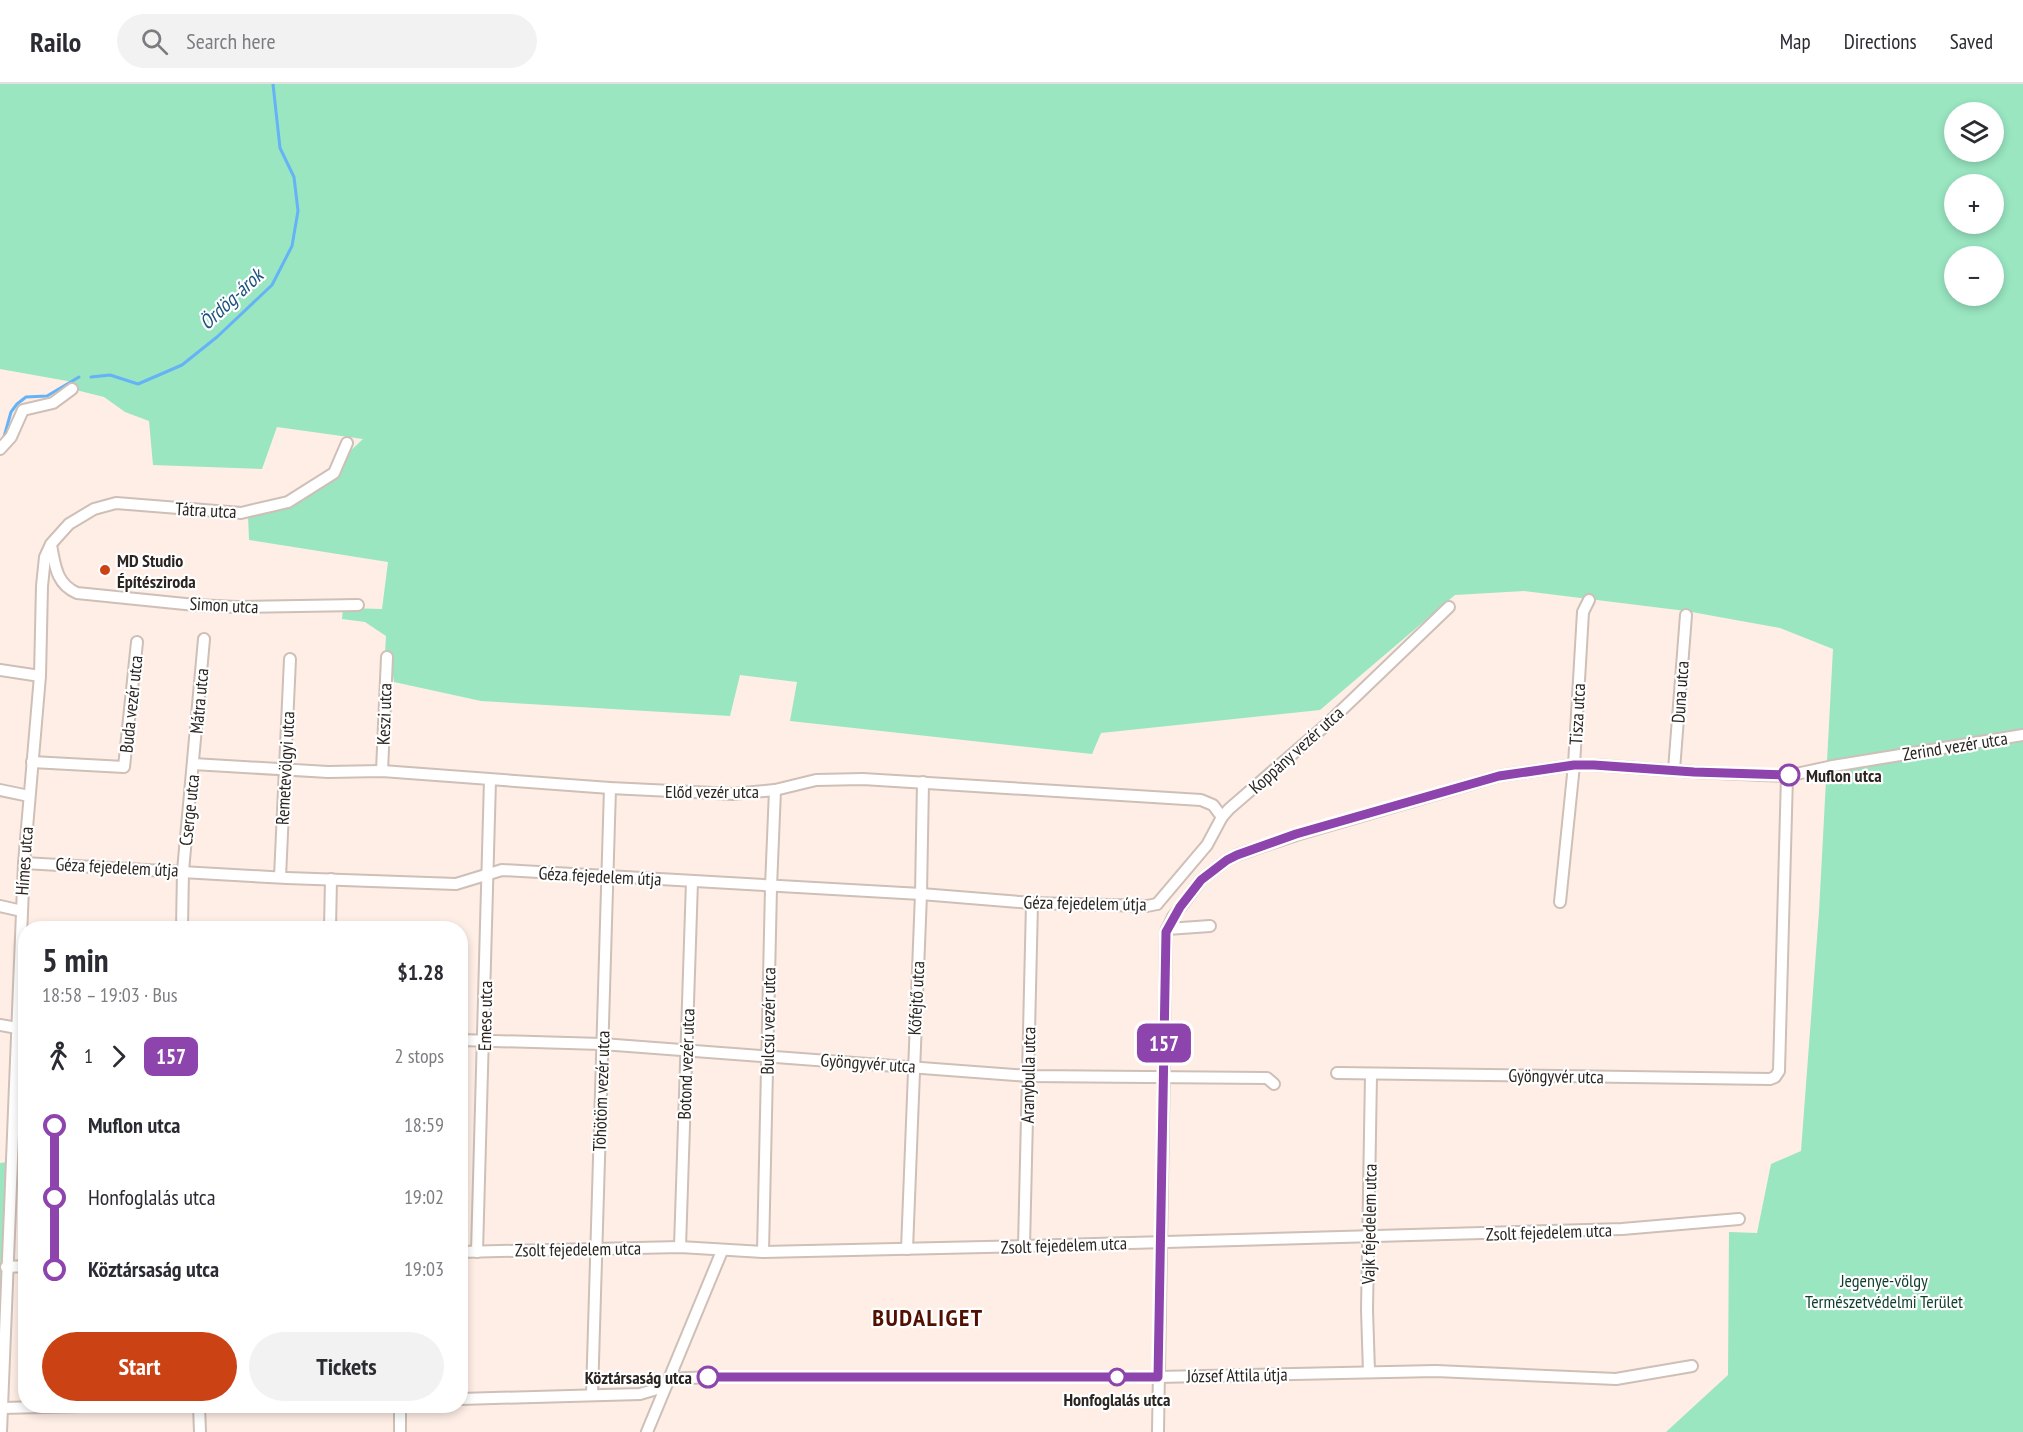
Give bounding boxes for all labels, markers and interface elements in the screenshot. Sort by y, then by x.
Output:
search box [117,14,537,68]
text: Railo [30,23,81,60]
icon: search [138,25,171,58]
text: Search here [186,27,276,55]
text: Map [1780,28,1811,55]
text: Directions [1844,28,1917,55]
text: Saved [1950,28,1993,55]
map controls [1944,102,2004,306]
button: layers [1944,102,2004,162]
button: + [1944,174,2004,234]
button: − [1944,246,2004,306]
water label: Ördög-árok [194,261,270,335]
street label: Tátra utca [175,497,237,523]
place label: MD Studio Építésziroda [117,549,196,593]
marker: MD Studio Építésziroda [98,563,112,577]
street label: Simon utca [189,592,259,618]
street label: Buda vezér utca [114,654,148,754]
street label: Duna utca [1666,660,1694,724]
street label: Mátra utca [185,667,213,735]
street label: Keszi utca [371,683,397,745]
street label: Tisza utca [1564,683,1590,745]
street label: Koppány vezér utca [1244,701,1348,799]
street label: Remetevölgyi utca [271,711,299,825]
street label: Zerind vezér utca [1901,726,2009,766]
marker: Muflon utca [1778,764,1800,786]
place label: Muflon utca [1806,764,1882,787]
street label: Cserge utca [174,773,204,847]
street label: Előd vezér utca [665,780,759,803]
street label: Hímes utca [10,826,38,896]
street label: Géza fejedelem útja [55,852,179,882]
street label: Géza fejedelem útja [538,861,662,891]
street label: Géza fejedelem útja [1023,890,1147,916]
text: 5 min [42,938,109,981]
text: $1.28 [397,958,444,986]
street label: Kőfejtő utca [903,960,929,1036]
street label: Bulcsú vezér utca [756,967,780,1075]
street label: Emese utca [473,981,497,1051]
text: 18:58 – 19:03 · Bus [42,982,177,1008]
street label: Botond vezér utca [673,1008,699,1120]
line badge: 157 [1130,1024,1198,1062]
street label: Aranybulla utca [1016,1027,1040,1123]
street label: Töhötöm vezér utca [587,1030,615,1152]
text: 157 [1149,1030,1179,1057]
icon: walk [42,1040,75,1073]
icon: forward [102,1040,135,1073]
text: 1 [84,1043,93,1069]
text: 157 [156,1043,186,1070]
text: 2 stops [395,1043,444,1069]
street label: Gyöngyvér utca [820,1048,916,1078]
street label: Gyöngyvér utca [1508,1064,1604,1088]
text: Muflon utca [88,1111,180,1139]
text: 18:59 [404,1112,444,1138]
street label: Vajk fejedelem utca [1356,1163,1382,1286]
text: Honfoglalás utca [88,1183,215,1211]
text: 19:02 [404,1184,444,1210]
street label: Zsolt fejedelem utca [1485,1218,1613,1246]
street label: Zsolt fejedelem utca [1000,1231,1128,1259]
street label: Zsolt fejedelem utca [515,1236,641,1262]
text: Köztársaság utca [88,1255,219,1283]
text: 19:03 [404,1256,444,1282]
park label: Jegenye-völgy Természetvédelmi Terület [1805,1269,1963,1313]
district label: BUDALIGET [872,1302,984,1333]
button: Start [42,1332,237,1401]
button: Tickets [249,1332,444,1401]
street label: József Attila útja [1185,1363,1288,1387]
place label: Köztársaság utca [585,1366,692,1389]
marker: Köztársaság utca [697,1366,719,1388]
marker: Honfoglalás utca [1108,1368,1126,1386]
place label: Honfoglalás utca [1063,1388,1171,1411]

